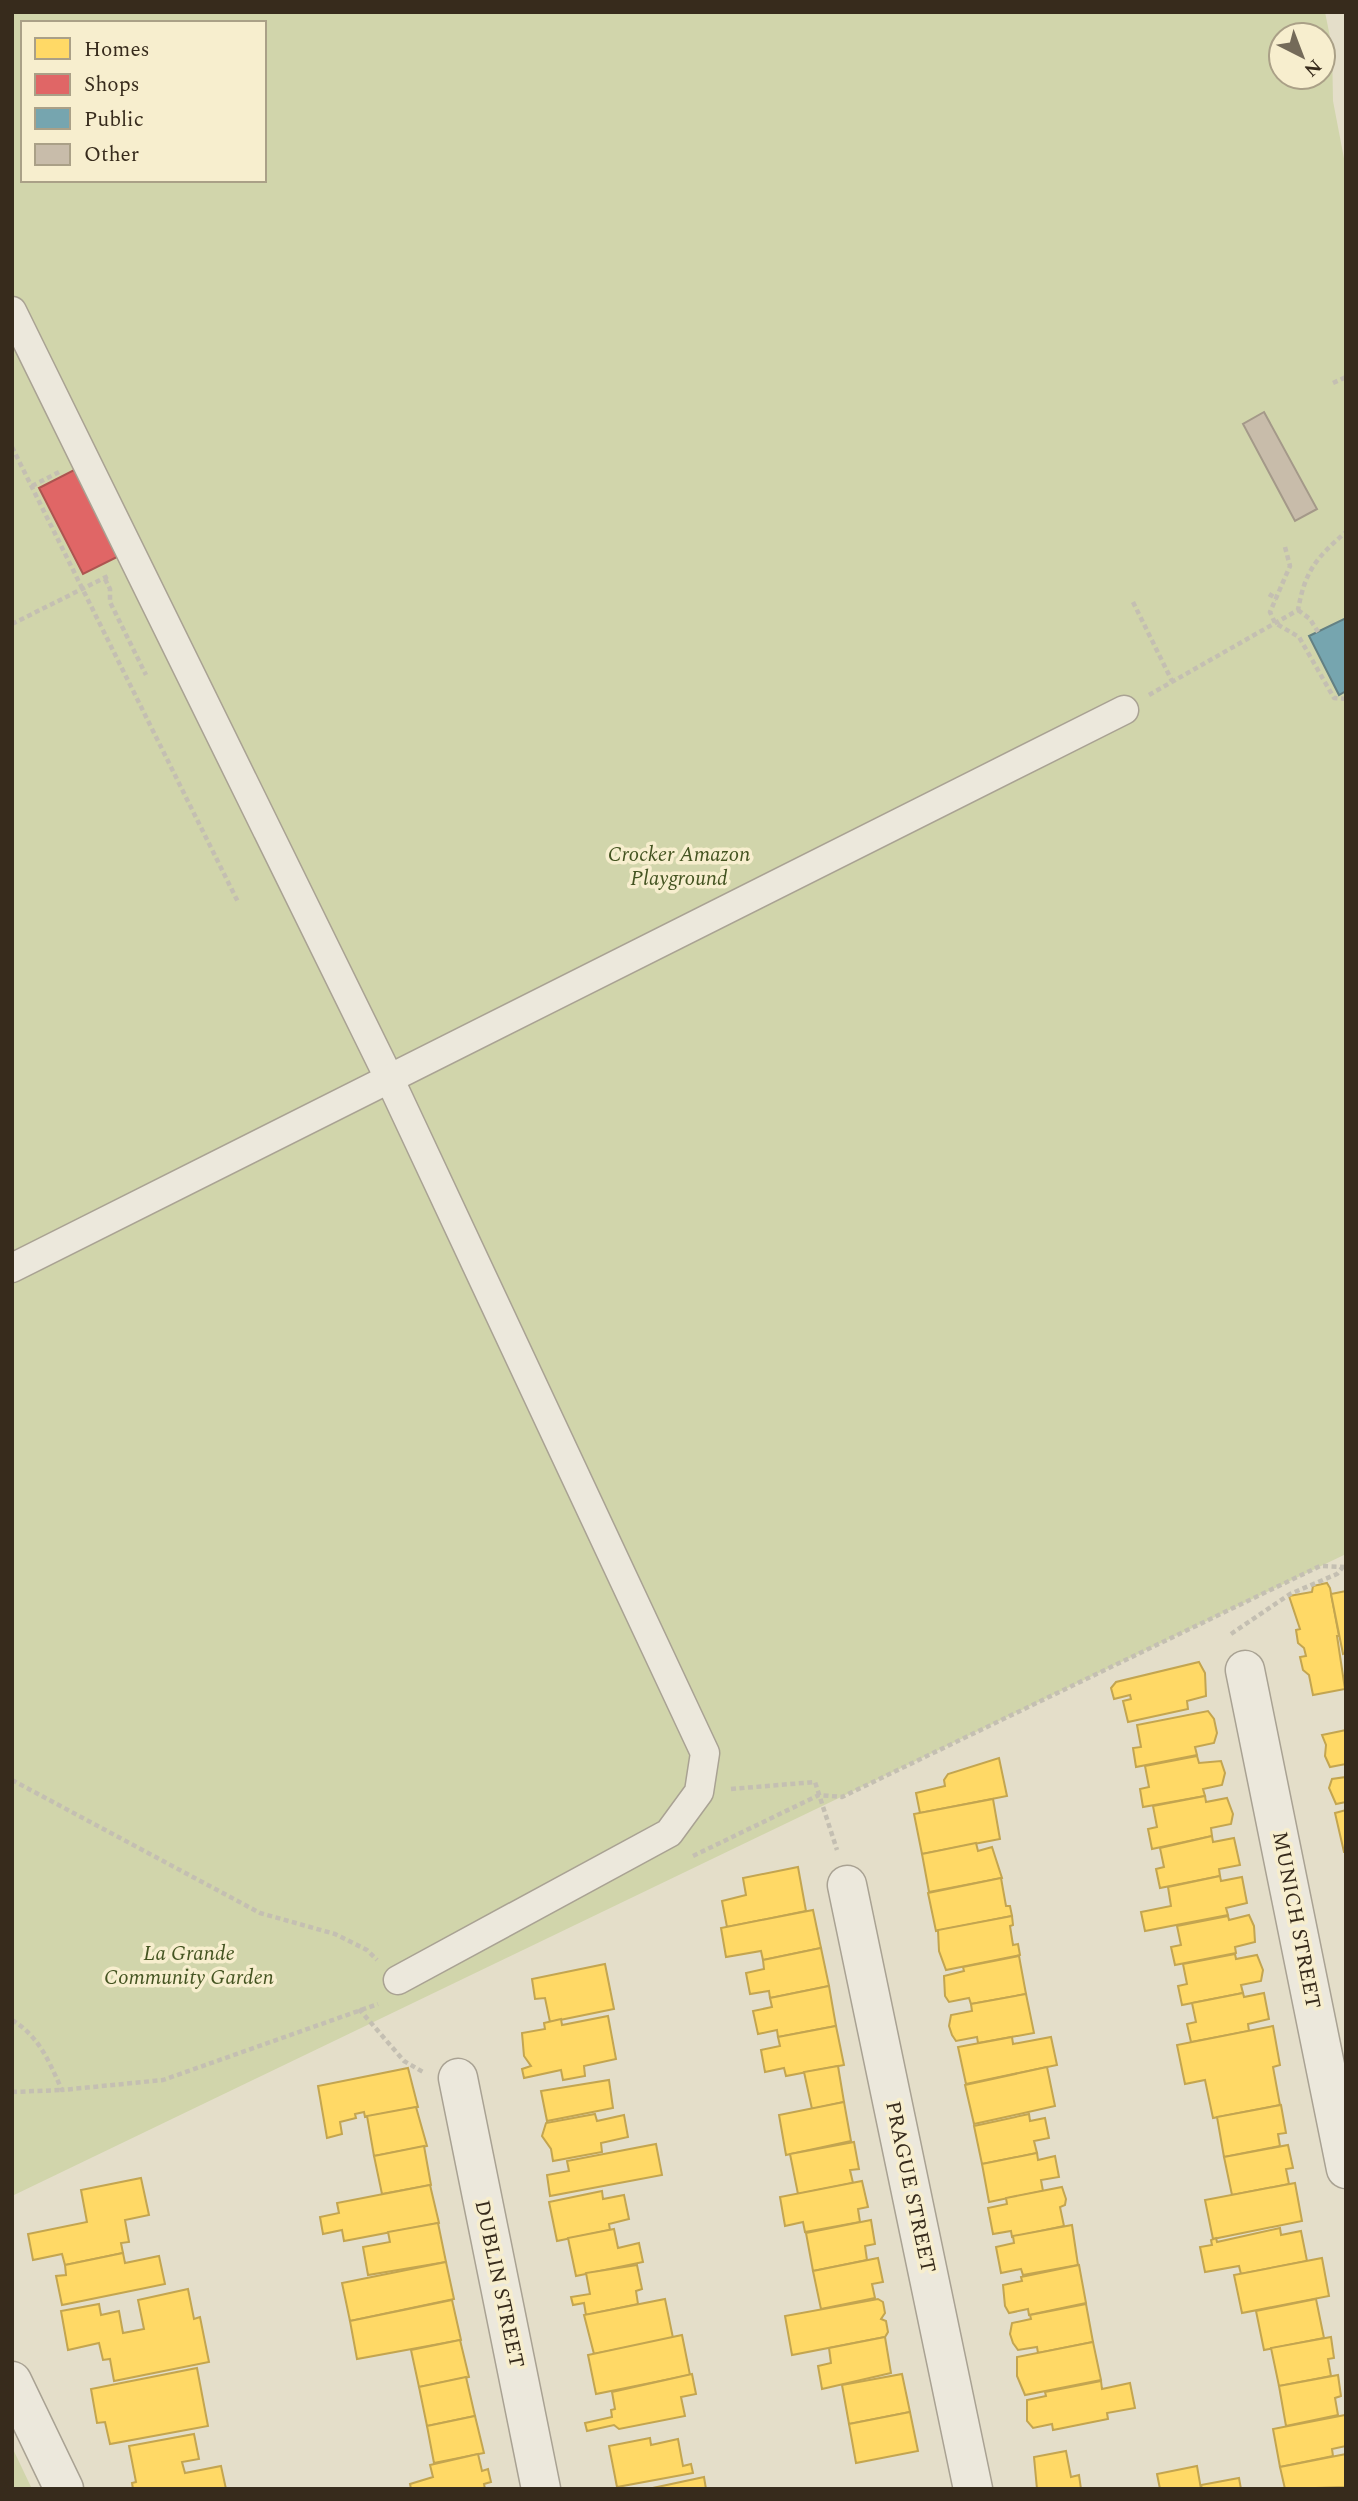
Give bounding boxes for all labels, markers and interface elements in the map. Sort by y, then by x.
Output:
legend [21,21,266,182]
north arrow [1267,21,1337,91]
text: Homes [84,34,150,66]
text: N [1297,52,1328,83]
text: Shops [84,69,140,101]
text: Public [84,104,144,136]
text: Other [84,139,139,171]
park label: Crocker Amazon Playground [608,839,750,895]
street label: MUNICH STREET [1263,1829,1329,2011]
park label: La Grande Community Garden [104,1938,274,1994]
street label: PRAGUE STREET [876,2098,944,2276]
street label: DUBLIN STREET [466,2197,532,2371]

